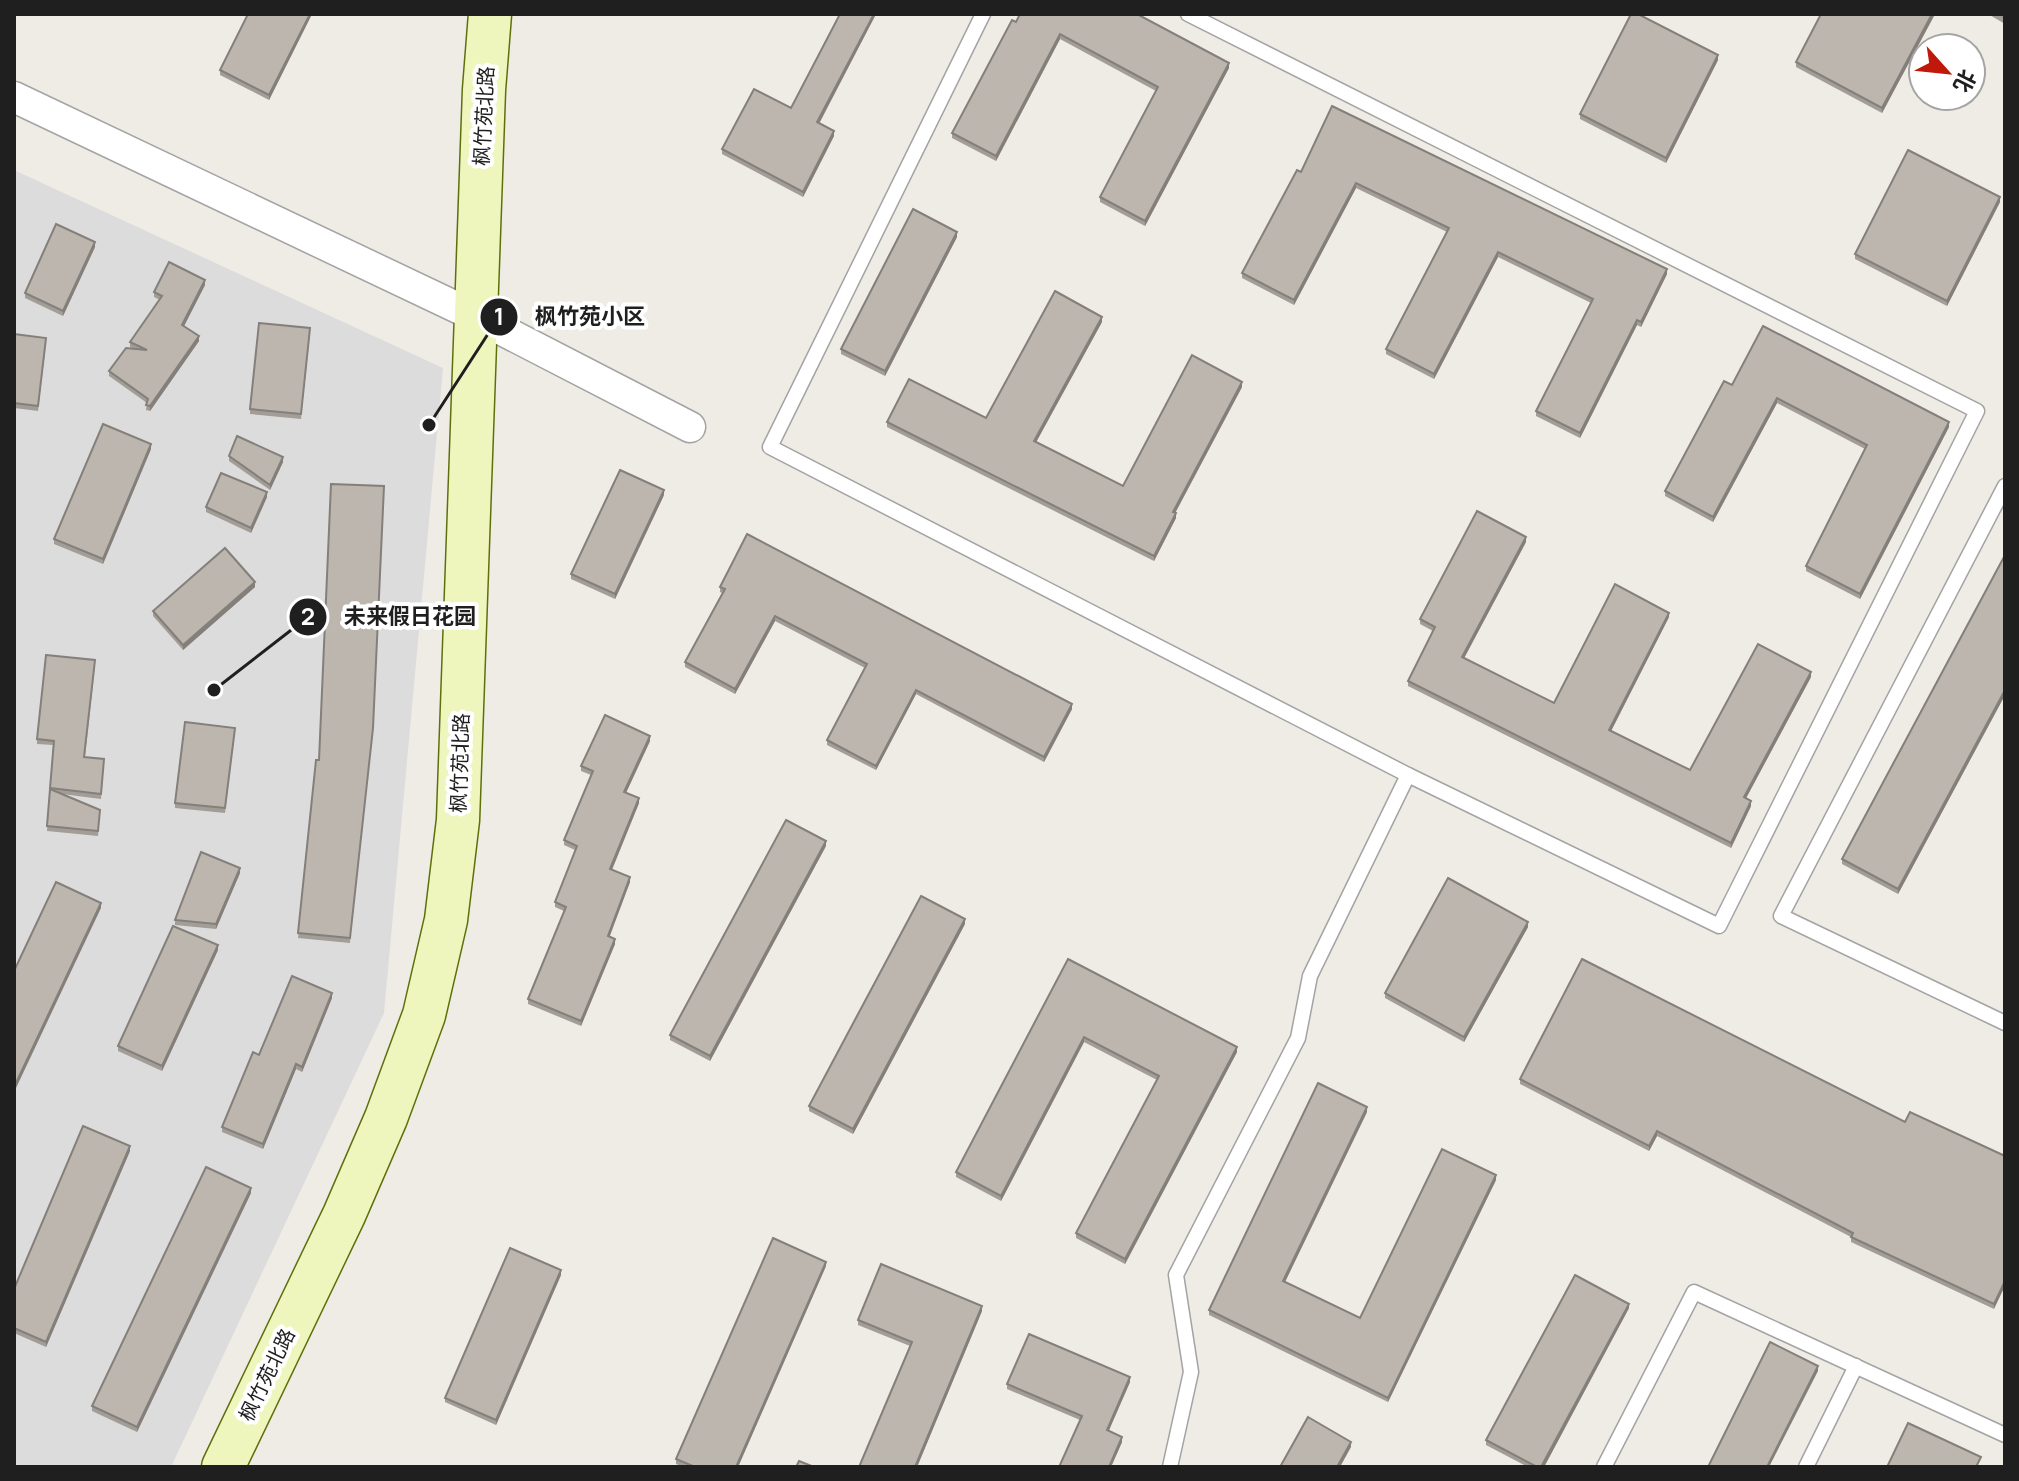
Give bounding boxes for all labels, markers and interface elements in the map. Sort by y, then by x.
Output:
north arrow [1907,32,1987,112]
text: 北 [1946,64,1983,98]
street label: 枫竹苑北路 [467,65,500,167]
callout: 枫竹苑小区 [479,294,661,340]
text: 1 [494,299,504,332]
text: 枫竹苑小区 [535,301,645,331]
callout: 未来假日花园 [288,594,492,640]
text: 2 [301,599,315,632]
text: 未来假日花园 [344,601,476,631]
street label: 枫竹苑北路 [444,713,475,813]
street label: 枫竹苑北路 [232,1324,301,1426]

